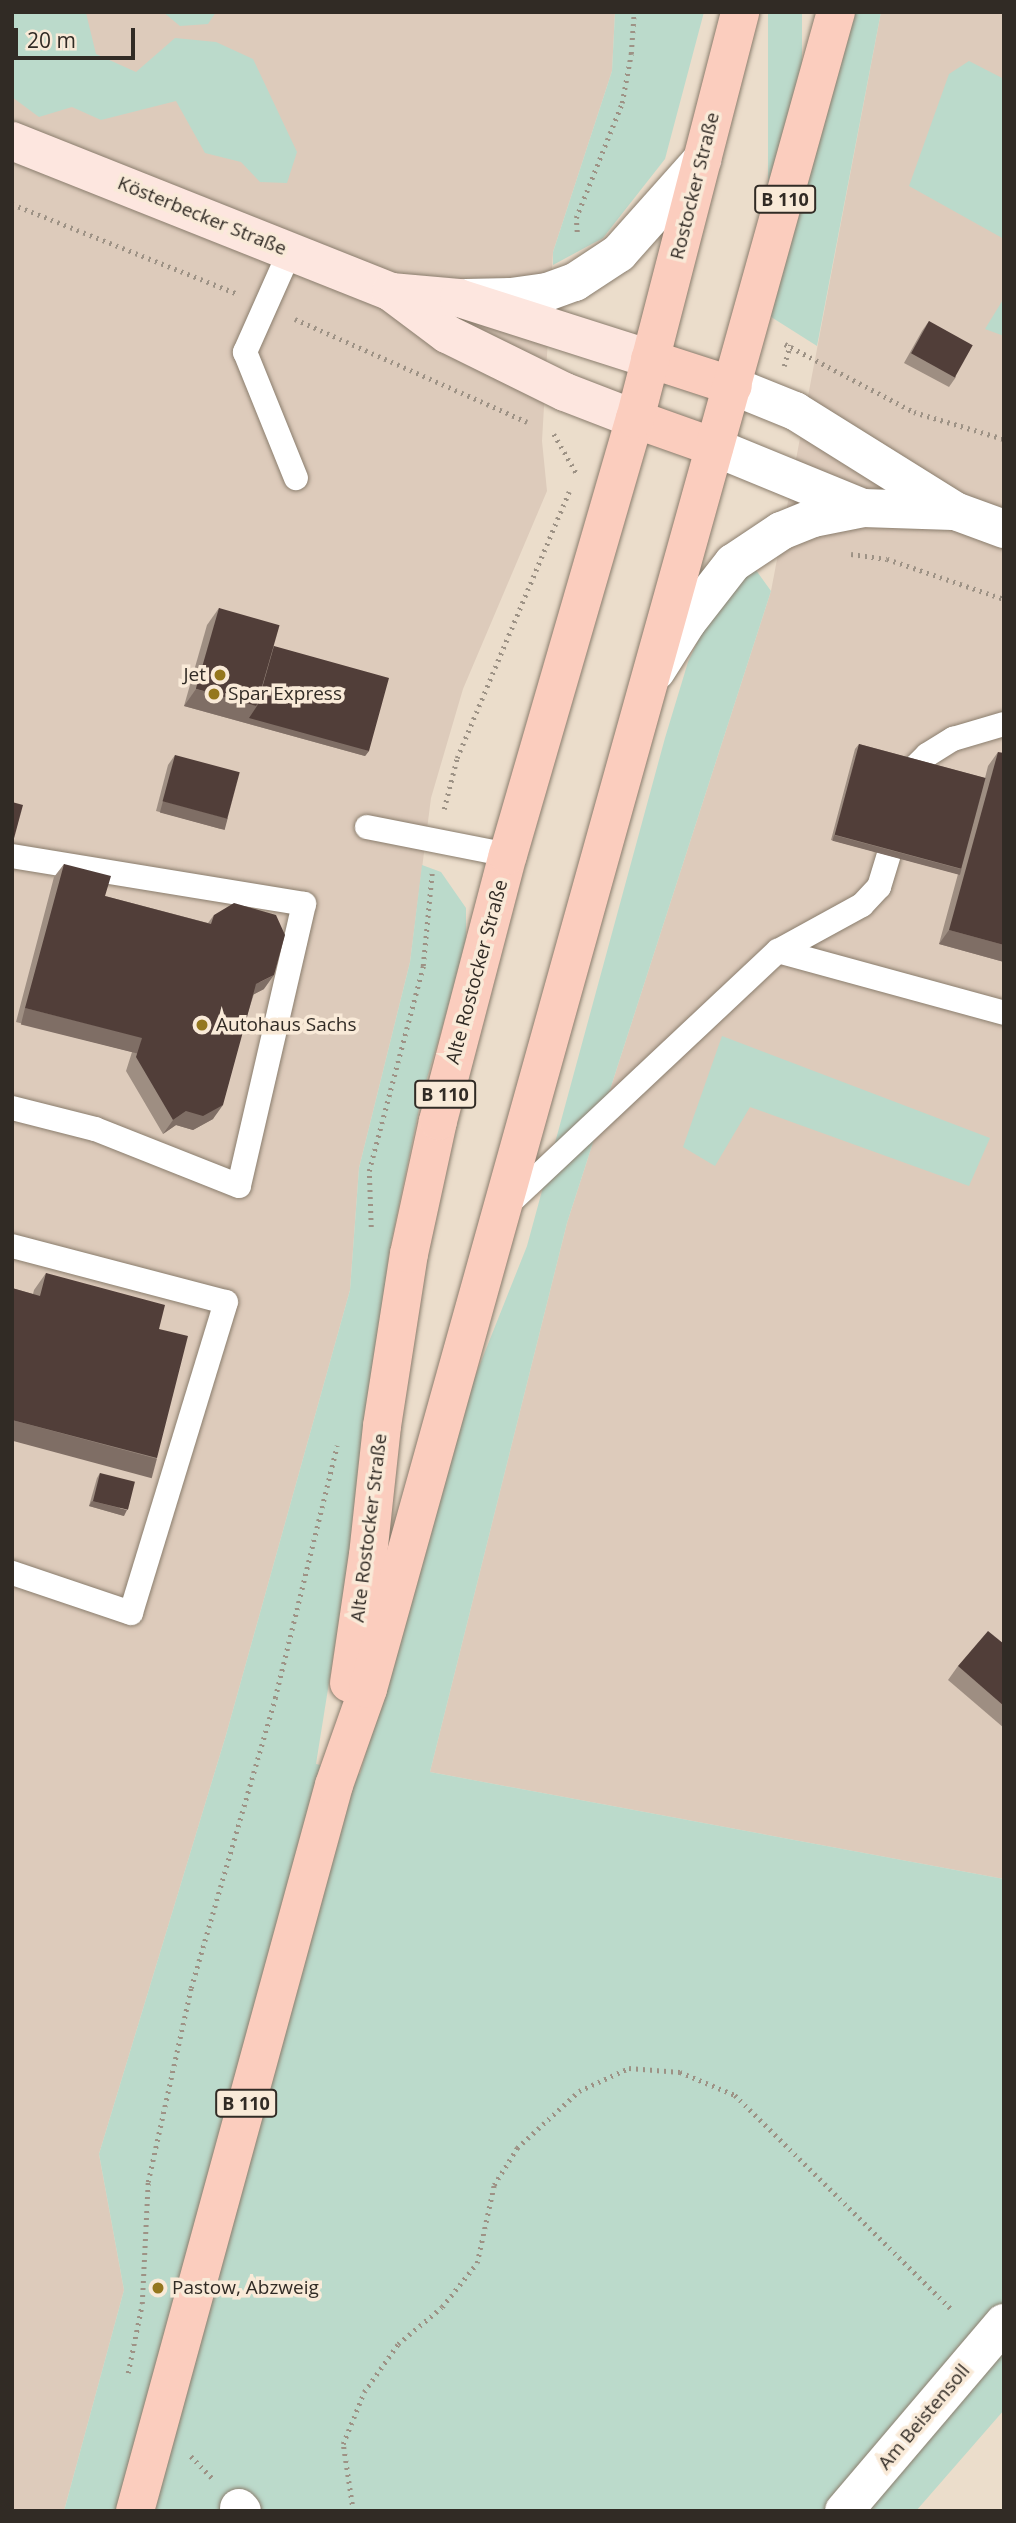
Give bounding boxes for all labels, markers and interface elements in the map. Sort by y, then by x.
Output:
scale bar [18,14,138,58]
text: 20 m [27,26,76,54]
street label: Rostocker Straße [666,110,724,262]
street label: Kösterbecker Straße [114,172,290,260]
road number: B 110 [754,184,816,214]
place label: Jet [183,664,206,686]
marker: Jet [212,667,228,683]
place label: Spar Express [228,683,342,705]
marker: Spar Express [206,686,222,702]
street label: Alte Rostocker Straße [441,877,513,1067]
place label: Autohaus Sachs [216,1014,357,1036]
marker: Autohaus Sachs [194,1017,210,1033]
road number: B 110 [414,1079,476,1108]
street label: Alte Rostocker Straße [346,1432,392,1624]
road number: B 110 [215,2088,278,2118]
place label: Pastow, Abzweig [172,2277,319,2299]
marker: Pastow, Abzweig [150,2280,166,2296]
street label: Am Beistensoll [873,2360,975,2474]

